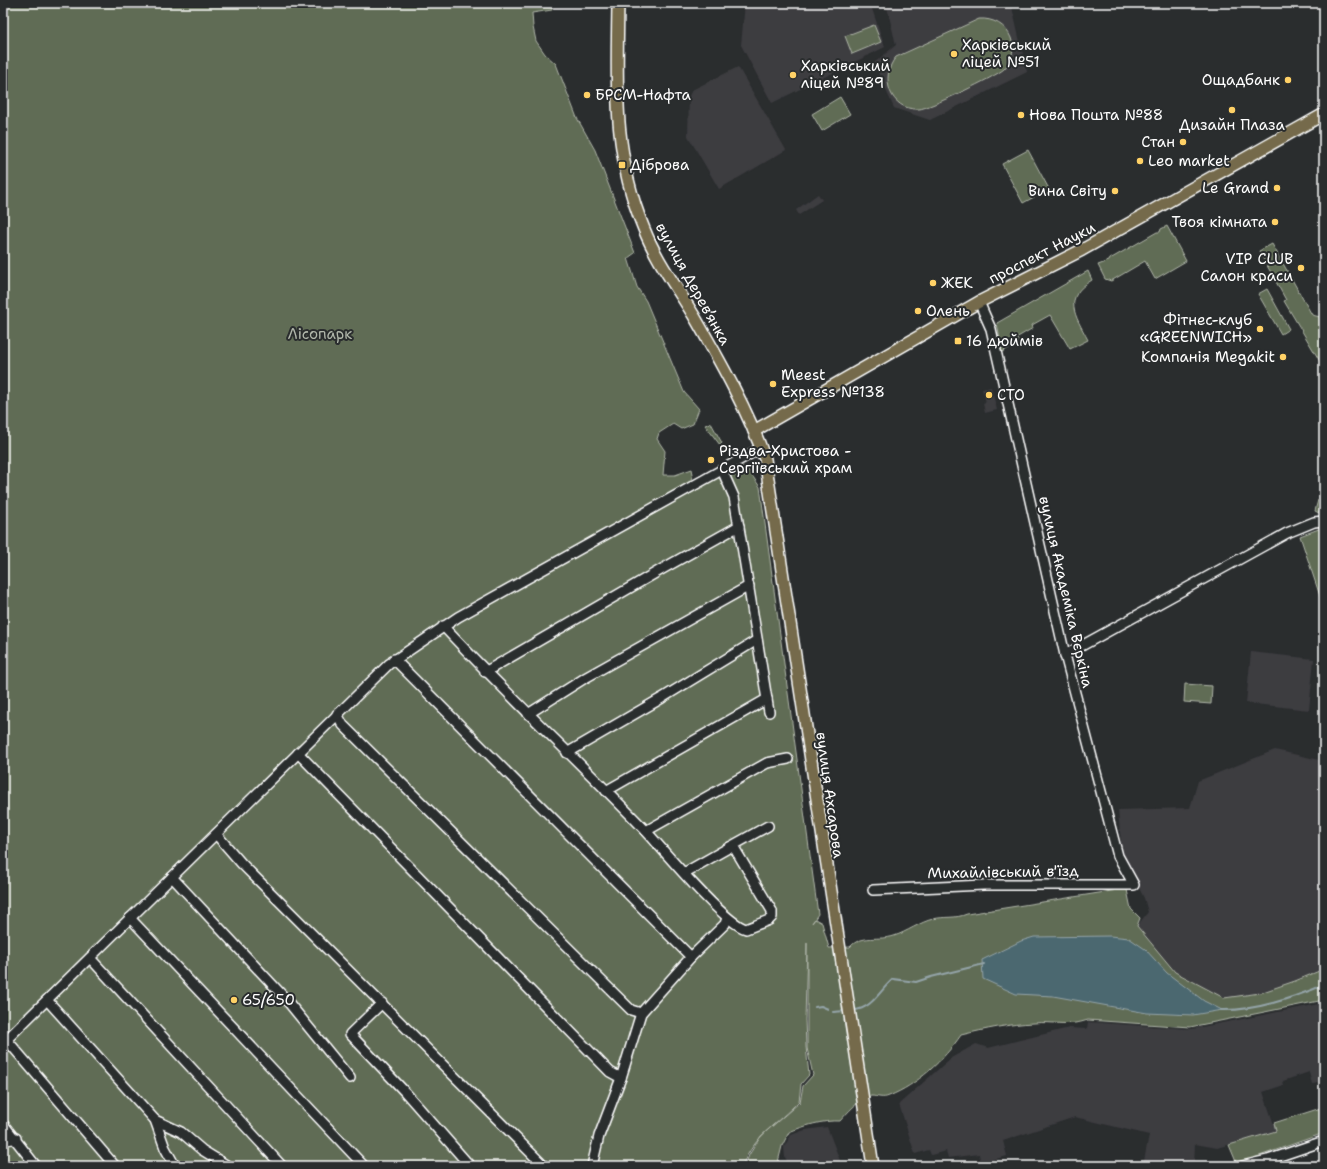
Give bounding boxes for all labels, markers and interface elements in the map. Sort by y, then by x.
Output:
place label: Харківський ліцей №51 [962,35,1051,72]
marker: Харківський ліцей №51 [949,49,959,59]
place label: Харківський ліцей №89 [801,56,890,93]
marker: Харківський ліцей №89 [788,70,798,80]
place label: Ощадбанк [1202,70,1280,90]
marker: Ощадбанк [1283,75,1293,85]
place label: БРСМ-Нафта [595,85,691,105]
marker: БРСМ-Нафта [582,90,592,100]
place label: Нова Пошта №88 [1029,105,1163,125]
marker: Дизайн Плаза [1227,105,1237,115]
marker: Нова Пошта №88 [1016,110,1026,120]
place label: Дизайн Плаза [1179,115,1286,135]
place label: Стан [1141,132,1175,152]
marker: Стан [1178,137,1188,147]
place label: Leo market [1148,151,1230,171]
place label: Діброва [630,155,690,175]
marker: Leo market [1135,156,1145,166]
marker: Діброва [617,160,627,170]
place label: Le Grand [1202,178,1269,198]
place label: Вина Світу [1028,181,1107,201]
marker: Le Grand [1272,183,1282,193]
marker: Вина Світу [1110,186,1120,196]
place label: Твоя кімната [1171,212,1268,232]
street label: проспект Науки [985,217,1099,289]
marker: Твоя кімната [1270,217,1280,227]
street label: вулиця Дерев’янка [651,219,735,350]
place label: VIP CLUB Салон краси [1201,249,1293,286]
marker: VIP CLUB Салон краси [1296,263,1306,273]
place label: ЖЕК [941,273,973,293]
marker: ЖЕК [928,278,938,288]
place label: Олень [926,301,970,321]
marker: Олень [913,306,923,316]
place label: Фітнес-клуб «GREENWICH» [1140,310,1252,347]
park label: Лісопарк [288,324,352,344]
marker: Фітнес-клуб «GREENWICH» [1255,324,1265,334]
place label: 16 дюймів [966,331,1043,351]
marker: 16 дюймів [953,336,963,346]
place label: Компанія Megakit [1141,347,1275,367]
marker: Компанія Megakit [1278,352,1288,362]
place label: Meest Express №138 [781,365,885,402]
marker: Meest Express №138 [768,379,778,389]
place label: СТО [997,385,1025,405]
marker: СТО [984,390,994,400]
place label: Різдва-Христова - Сергіївський храм [719,441,853,478]
marker: Різдва-Христова - Сергіївський храм [706,455,716,465]
street label: вулиця Академіка Вєркіна [1034,494,1098,690]
street label: вулиця Ахсарова [811,731,849,860]
street label: Михайлівський в'їзд [927,861,1079,883]
place label: 65/650 [242,990,295,1010]
marker: 65/650 [229,995,239,1005]

